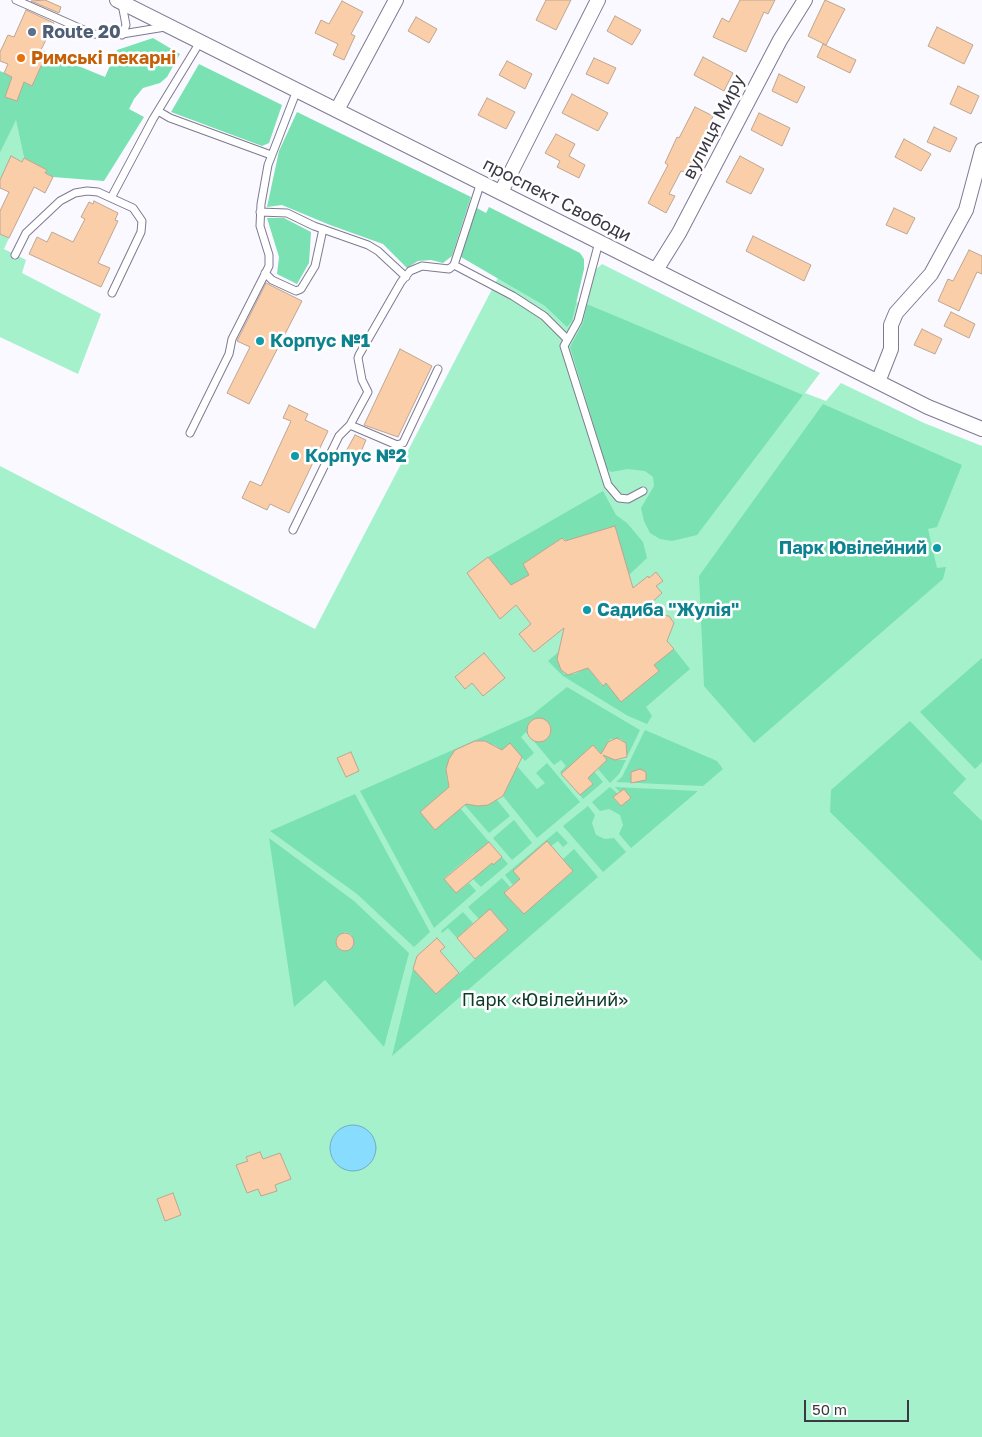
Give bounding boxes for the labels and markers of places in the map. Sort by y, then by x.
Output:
place label: Route 20 [42,21,121,43]
marker: Route 20 [26,26,38,38]
place label: Римські пекарні [31,47,176,69]
marker: Римські пекарні [15,52,27,64]
place label: Корпус №1 [270,330,370,352]
marker: Корпус №1 [254,335,266,347]
place label: Корпус №2 [305,445,407,467]
marker: Корпус №2 [289,450,301,462]
place label: Парк Ювілейний [779,537,927,559]
marker: Парк Ювілейний [931,542,943,554]
place label: Садиба "Жулія" [597,599,739,621]
marker: Садиба "Жулія" [581,604,593,616]

